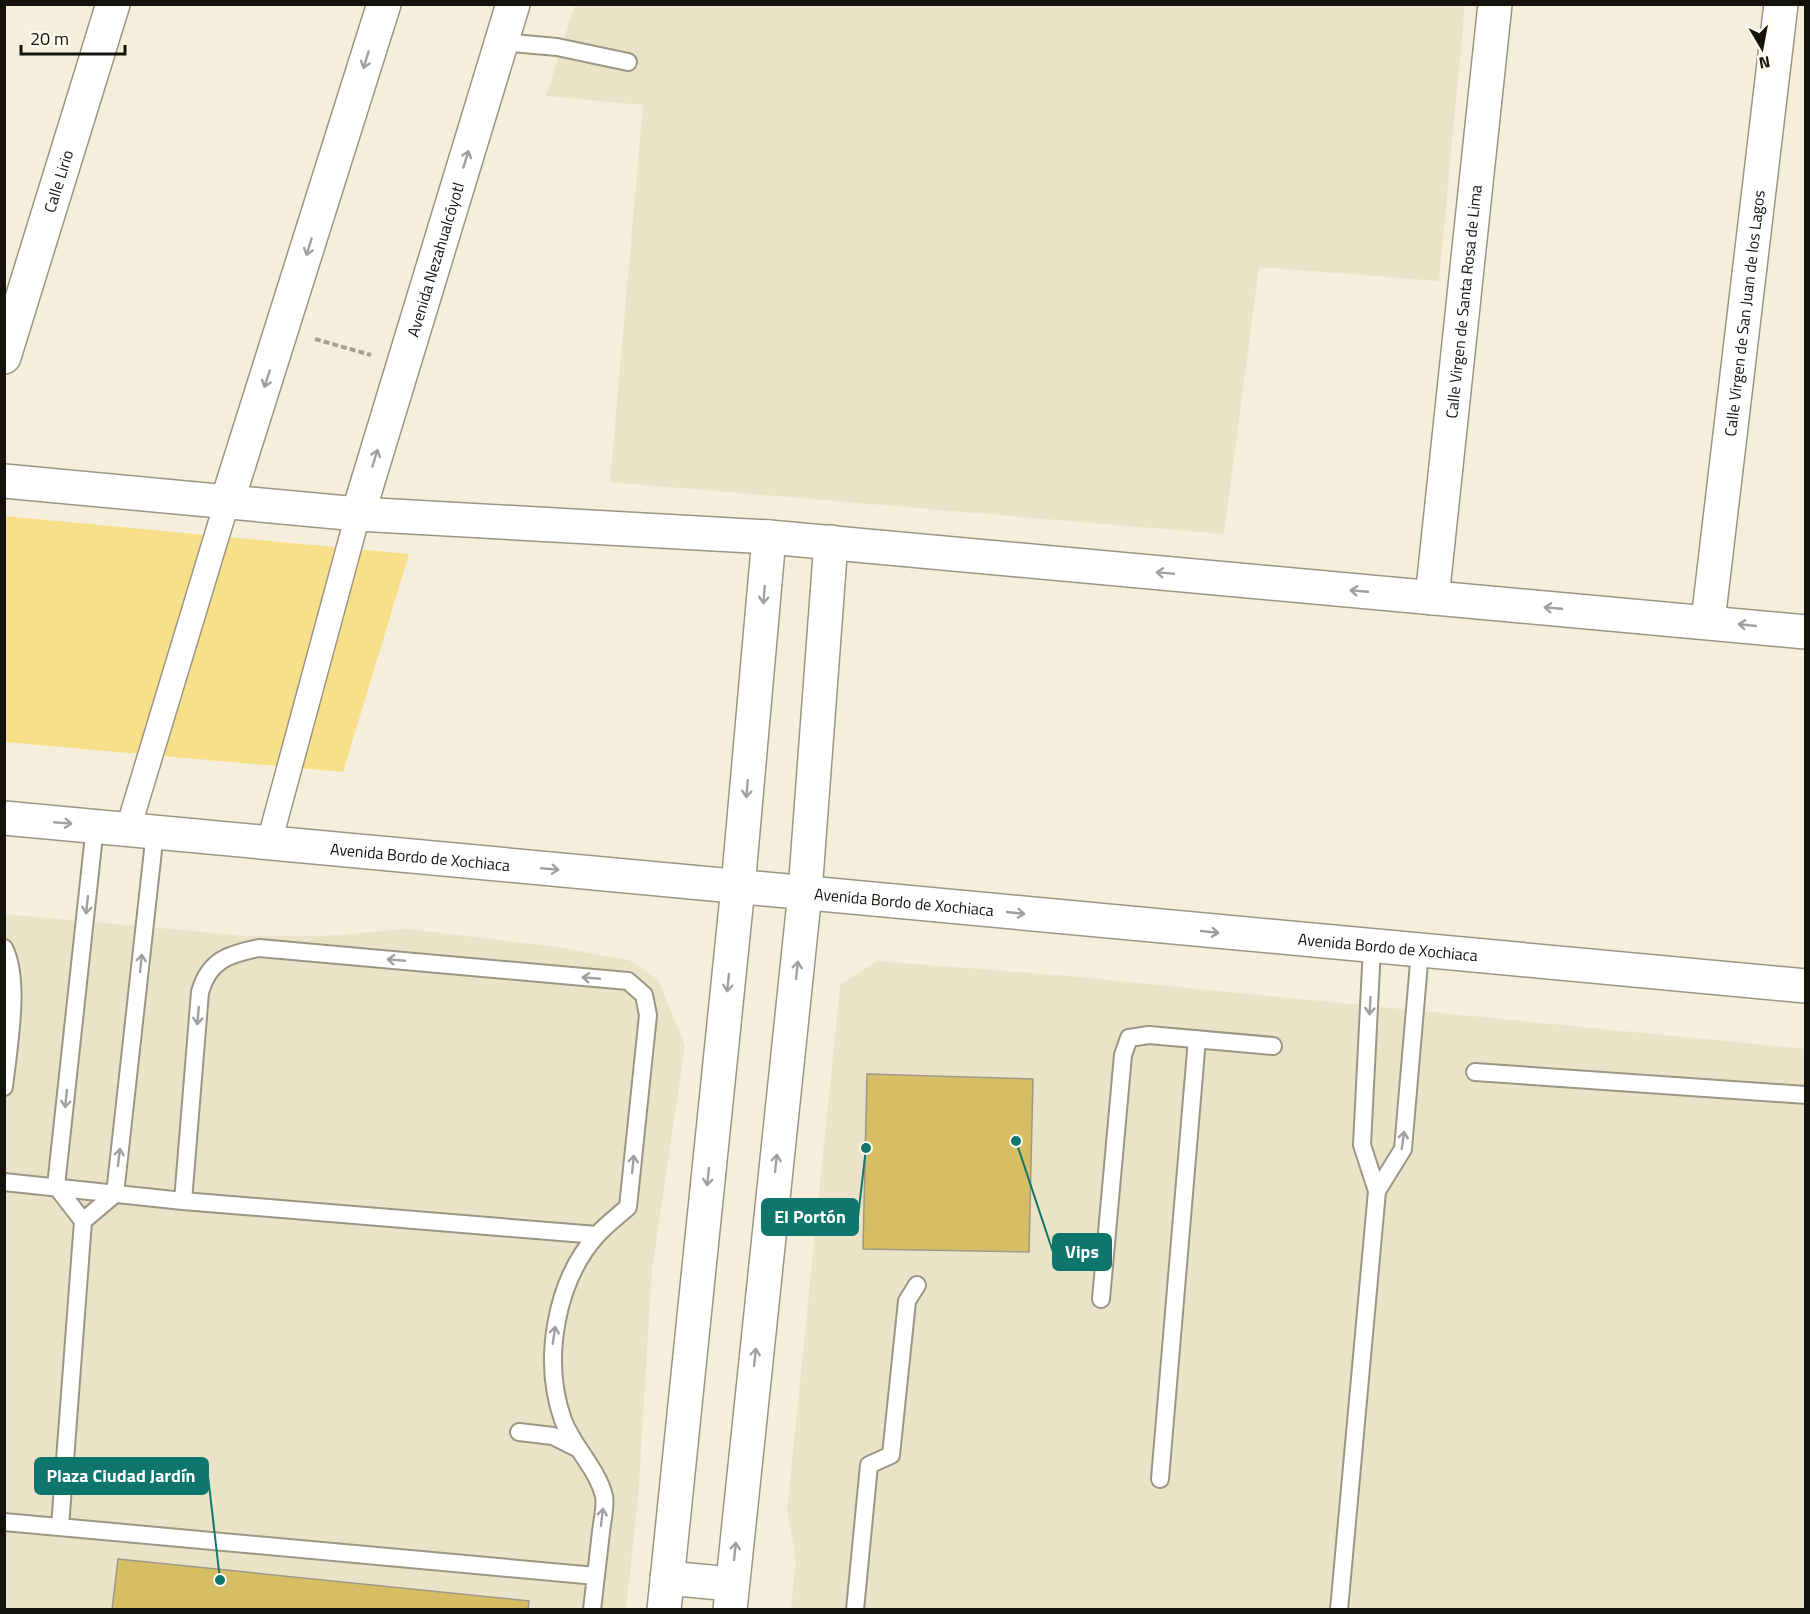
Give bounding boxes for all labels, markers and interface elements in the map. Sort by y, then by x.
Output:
scale bar [21,18,124,56]
north arrow [1732,18,1792,78]
text: 20 m [30,25,69,52]
one-way arrow [360,50,371,69]
text: N [1757,50,1772,76]
street label: Calle Lirio [37,147,79,216]
one-way arrow [461,150,472,169]
street label: Avenida Nezahualcóyotl [401,179,470,340]
street label: Calle Virgen de Santa Rosa de Lima [1439,184,1488,420]
street label: Calle Virgen de San Juan de los Lagos [1718,189,1771,438]
one-way arrow [303,237,314,256]
one-way arrow [260,369,271,388]
one-way arrow [370,449,381,468]
one-way arrow [1155,567,1175,578]
one-way arrow [758,584,769,604]
one-way arrow [1349,585,1369,596]
one-way arrow [1544,602,1564,613]
one-way arrow [1738,620,1758,631]
one-way arrow [741,779,752,799]
one-way arrow [52,818,72,829]
street label: Avenida Bordo de Xochiaca [329,836,511,877]
one-way arrow [539,864,559,875]
street label: Avenida Bordo de Xochiaca [813,882,995,922]
one-way arrow [81,894,92,914]
one-way arrow [1005,908,1025,919]
one-way arrow [1199,927,1219,938]
street label: Avenida Bordo de Xochiaca [1297,927,1479,967]
one-way arrow [136,954,147,973]
one-way arrow [387,954,407,965]
one-way arrow [791,960,802,980]
one-way arrow [581,972,601,983]
one-way arrow [722,973,733,993]
one-way arrow [1364,995,1375,1015]
one-way arrow [192,1006,203,1026]
one-way arrow [60,1088,71,1108]
one-way arrow [1398,1130,1409,1150]
one-way arrow [114,1147,125,1167]
one-way arrow [628,1154,639,1174]
one-way arrow [771,1154,782,1174]
one-way arrow [702,1167,713,1187]
callout: El Portón [762,1199,858,1235]
text: El Portón [774,1203,846,1230]
callout: Vips [1053,1234,1111,1270]
text: Vips [1065,1238,1099,1265]
one-way arrow [549,1325,560,1345]
one-way arrow [750,1348,761,1368]
callout: Plaza Ciudad Jardín [35,1458,208,1494]
text: Plaza Ciudad Jardín [46,1462,196,1489]
one-way arrow [597,1508,608,1528]
one-way arrow [730,1542,741,1562]

